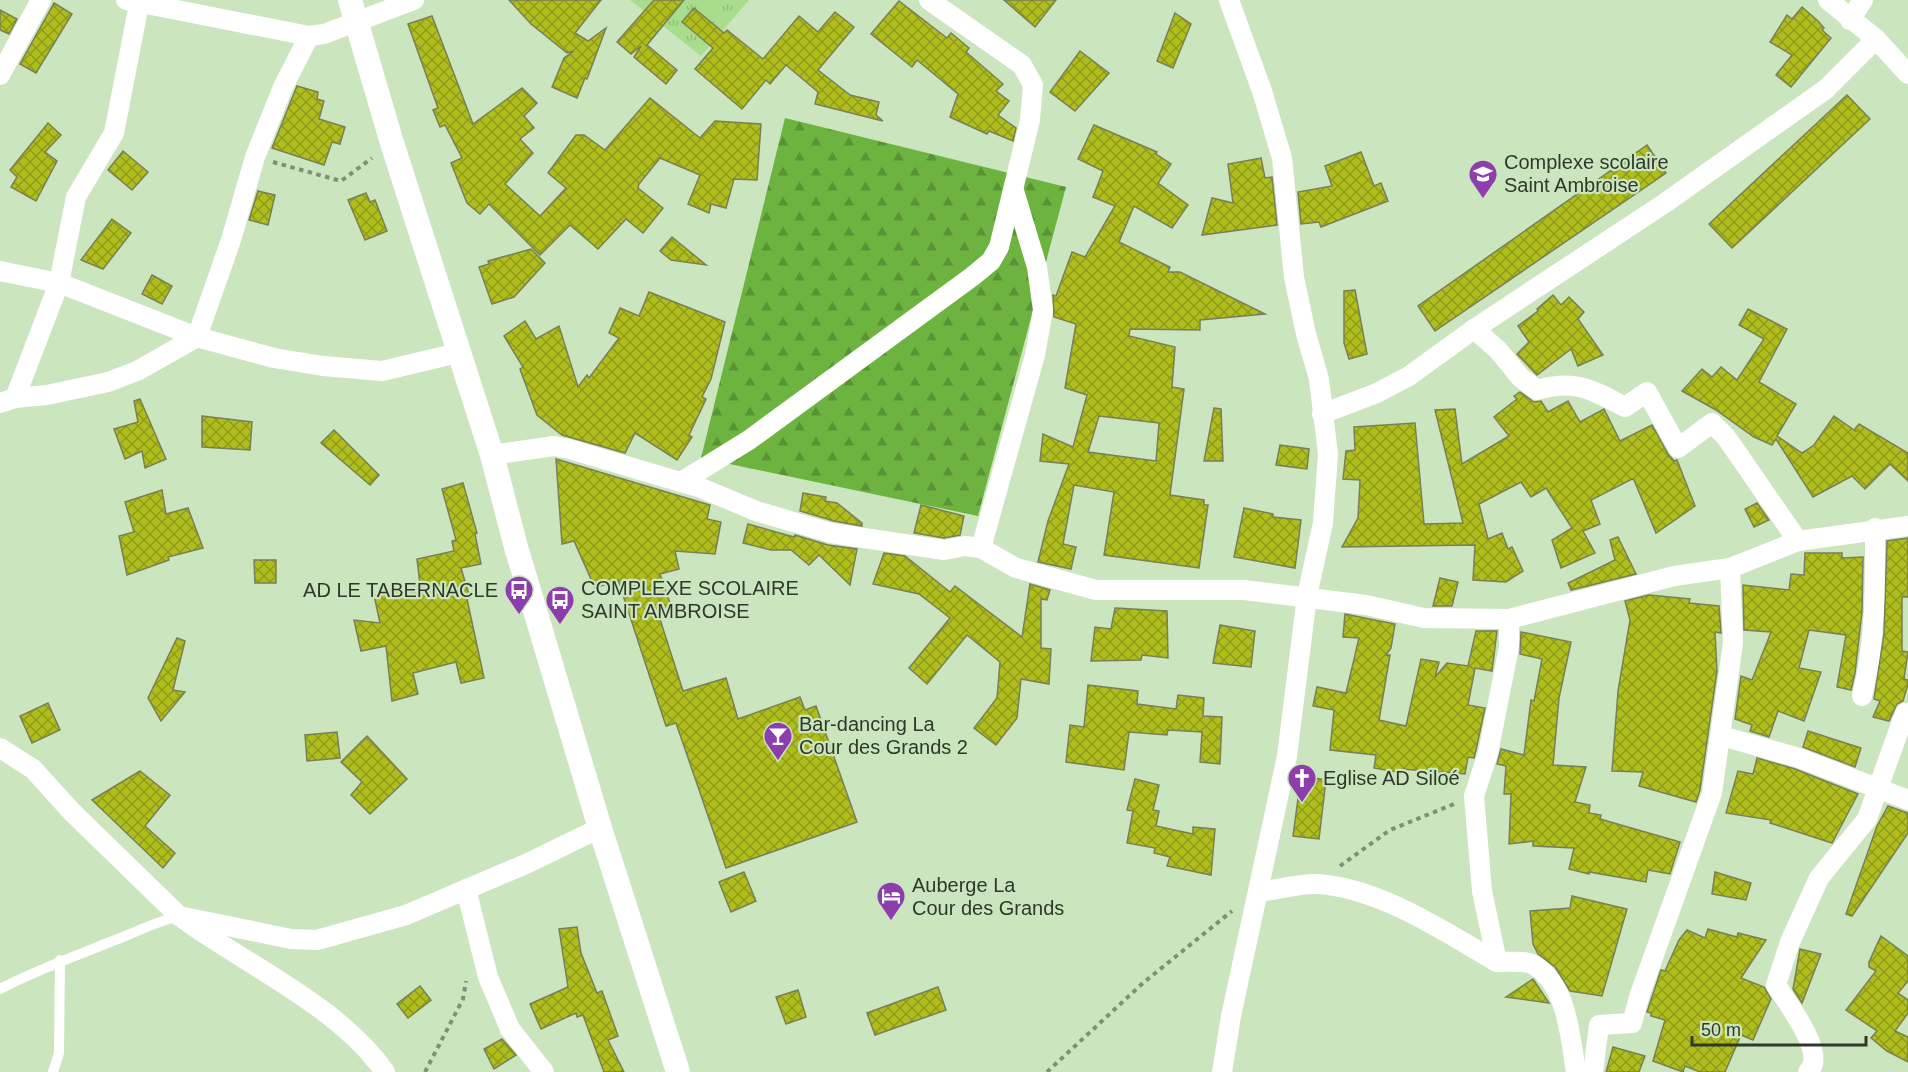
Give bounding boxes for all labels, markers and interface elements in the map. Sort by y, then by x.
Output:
place label: Complexe scolaire Saint Ambroise [1504,151,1669,196]
school or university icon: Complexe scolaire Saint Ambroise [1467,158,1499,200]
bus stop icon: AD LE TABERNACLE [503,574,535,616]
place label: COMPLEXE SCOLAIRE SAINT AMBROISE [581,577,799,622]
place label: AD LE TABERNACLE [303,579,498,601]
bus stop icon: COMPLEXE SCOLAIRE SAINT AMBROISE [544,584,576,626]
place label: Bar-dancing La Cour des Grands 2 [799,713,968,758]
bar icon: Bar-dancing La Cour des Grands 2 [762,720,794,762]
church icon: Eglise AD Siloé [1286,762,1318,804]
place label: Eglise AD Siloé [1323,767,1460,789]
place label: Auberge La Cour des Grands [912,874,1064,919]
hotel icon: Auberge La Cour des Grands [875,880,907,922]
scale bar [1692,1009,1866,1047]
text: 50 m [1701,1020,1741,1040]

